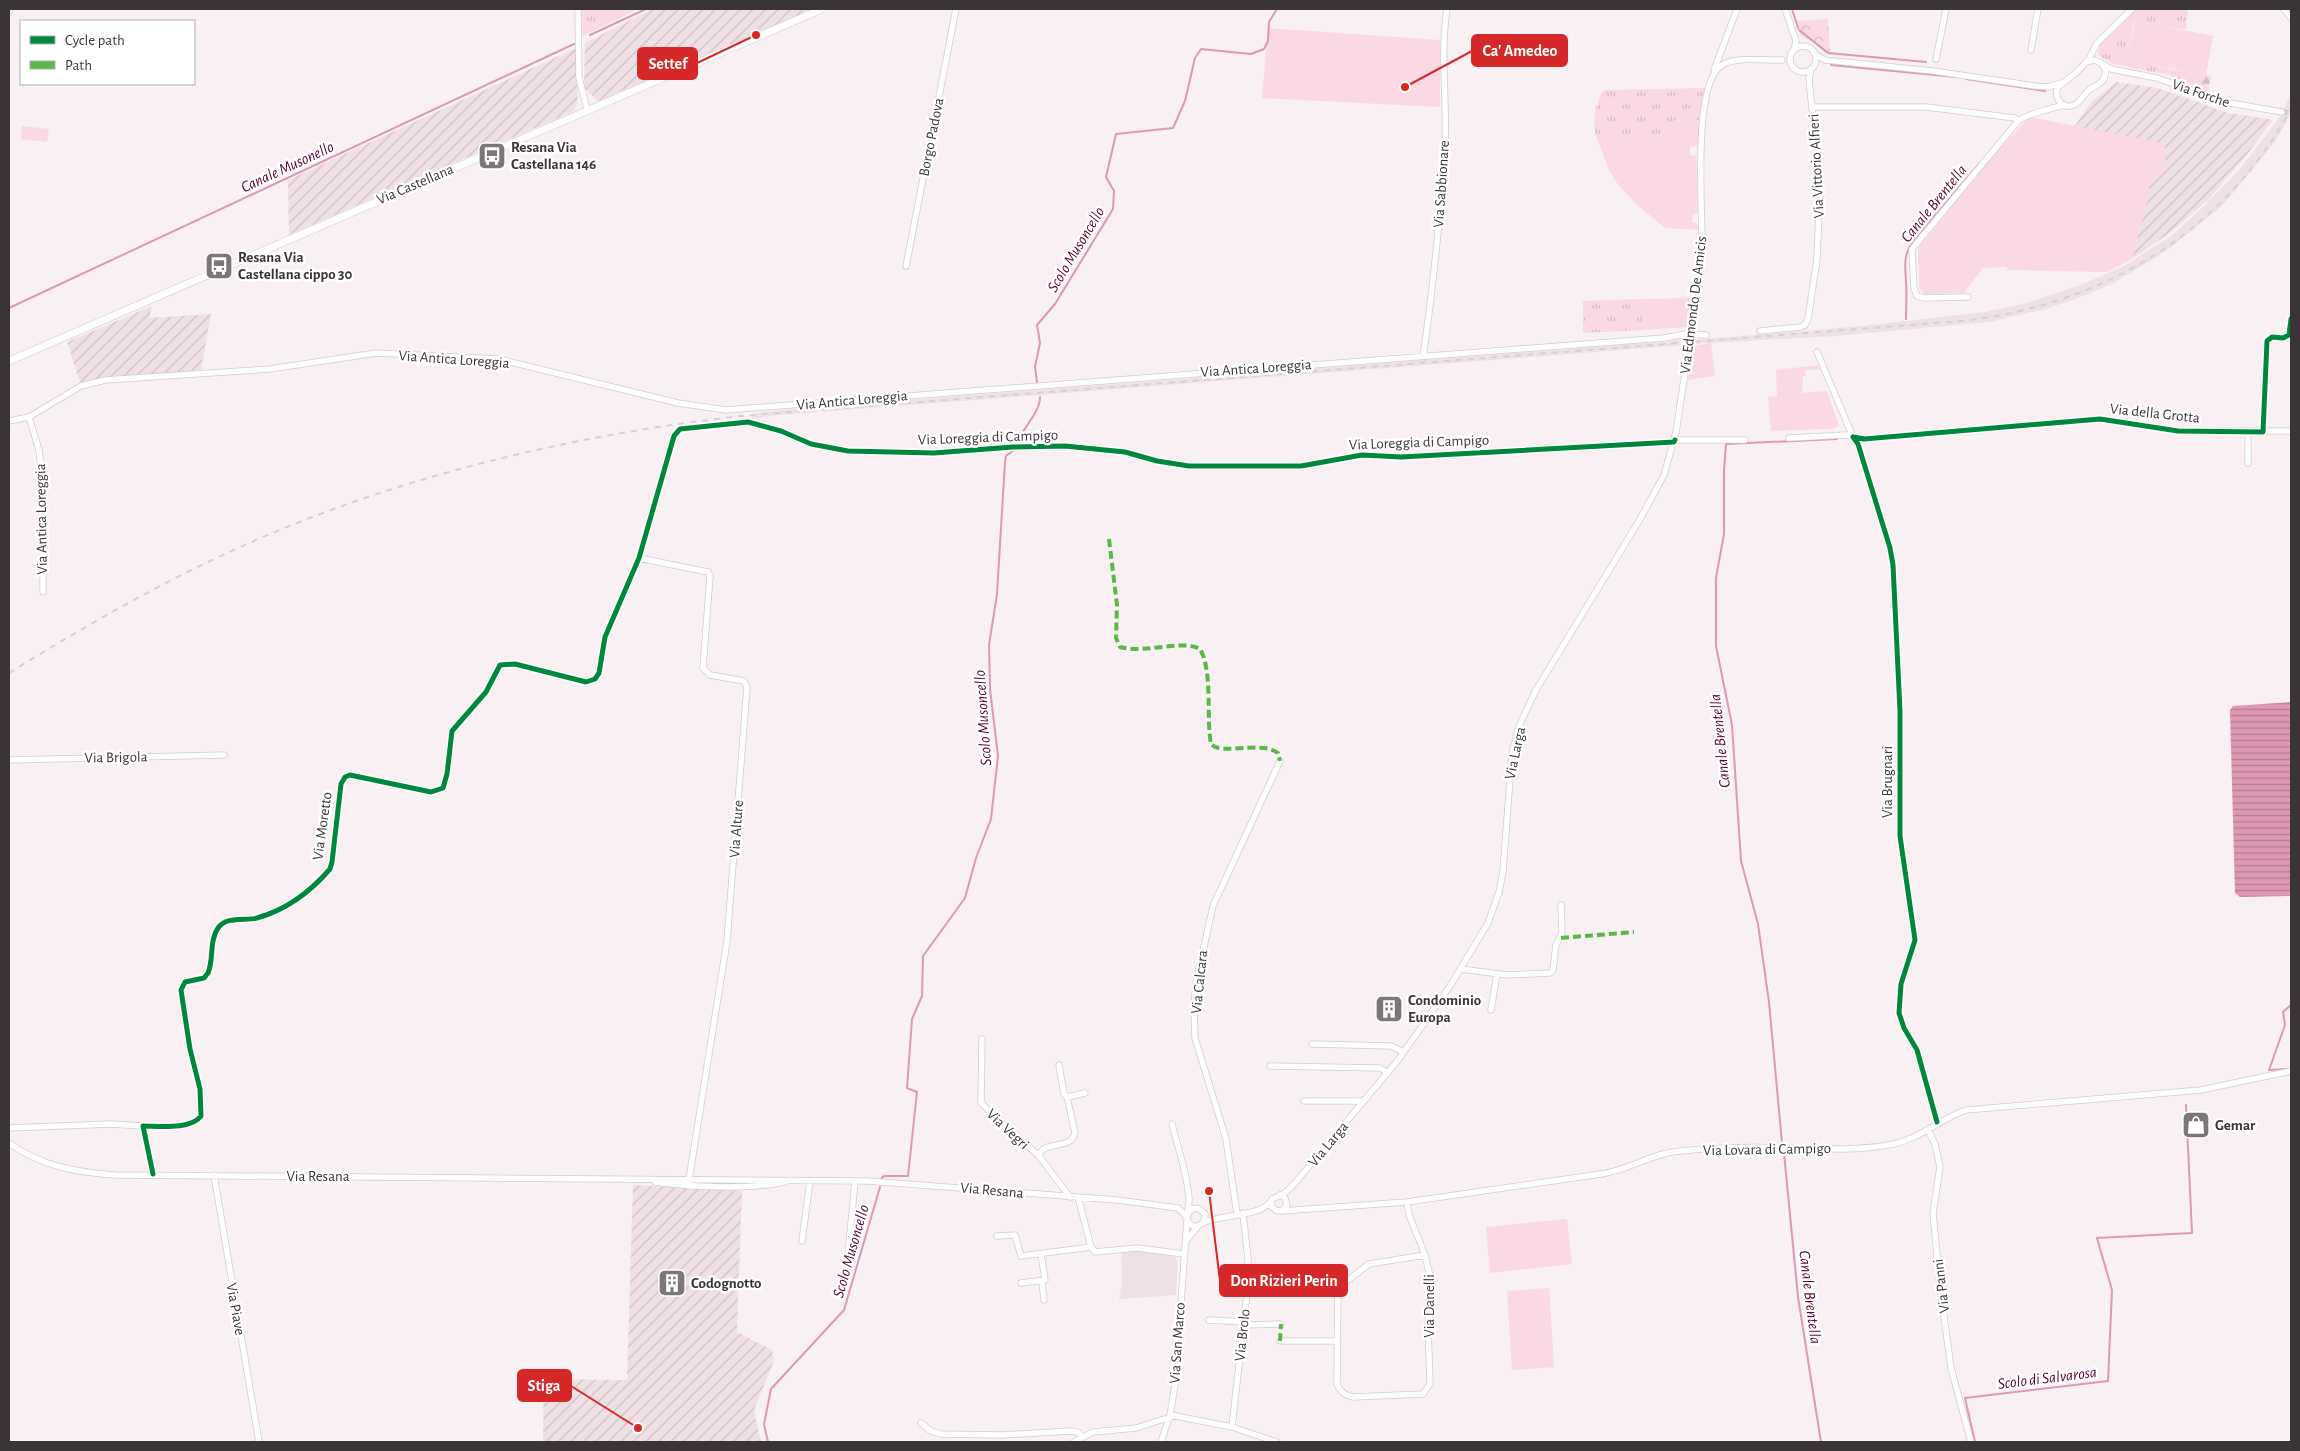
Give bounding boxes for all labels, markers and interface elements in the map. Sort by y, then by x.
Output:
legend [20,20,195,85]
text: Cycle path [65,33,125,48]
callout: Ca' Amedeo [1472,35,1567,66]
text: Ca' Amedeo [1482,43,1558,59]
callout: Settef [638,48,697,79]
text: Settef [649,56,689,72]
text: Path [65,58,92,73]
street label: Via Forche [2170,77,2232,110]
street label: Borgo Padova [917,97,946,178]
street label: Via Vittorio Alfieri [1806,113,1827,219]
water label: Canale Musonello [239,138,337,195]
place label: Resana Via Castellana 146 [511,140,596,172]
street label: Via Sabbionare [1431,140,1452,228]
bus stop icon: Resana Via Castellana 146 [477,141,507,171]
street label: Via Castellana [374,161,456,207]
water label: Canale Brentella [1898,162,1970,245]
water label: Scolo Musoncello [1044,204,1108,295]
street label: Via Edmondo De Amicis [1678,235,1709,375]
place label: Resana Via Castellana cippo 30 [238,250,352,282]
bus stop icon: Resana Via Castellana cippo 30 [204,251,234,281]
street label: Via Antica Loreggia [398,348,510,371]
street label: Via Antica Loreggia [1200,357,1312,380]
street label: Via Antica Loreggia [796,388,908,413]
street label: Via della Grotta [2109,401,2201,426]
street label: Via Loreggia di Campigo [918,428,1058,447]
street label: Via Loreggia di Campigo [1349,433,1489,452]
street label: Via Antica Loreggia [33,463,50,575]
water label: Scolo Musoncello [972,669,994,766]
water label: Canale Brentella [1707,693,1733,789]
street label: Via Larga [1503,725,1528,781]
street label: Via Brugnari [1880,746,1895,818]
street label: Via Brigola [84,749,148,766]
street label: Via Moretto [310,791,335,861]
street label: Via Alture [727,800,746,858]
street label: Via Calcara [1189,949,1210,1015]
place label: Condominio Europa [1408,993,1481,1025]
building icon: Condominio Europa [1374,994,1404,1024]
street label: Via Vegri [984,1106,1032,1153]
shop icon: Gemar [2181,1110,2211,1140]
place label: Gemar [2215,1118,2256,1133]
street label: Via Larga [1305,1119,1351,1170]
street label: Via Lovara di Campigo [1703,1141,1831,1158]
street label: Via Resana [286,1169,350,1184]
street label: Via Resana [960,1180,1024,1201]
water label: Scolo Musoncello [830,1203,872,1300]
water label: Canale Brentella [1796,1249,1824,1345]
street label: Via Panni [1931,1258,1952,1314]
callout: Don Rizieri Perin [1220,1265,1347,1296]
building icon: Codognotto [657,1268,687,1298]
text: Don Rizieri Perin [1230,1273,1338,1289]
street label: Via Danelli [1422,1274,1437,1338]
place label: Codognotto [691,1276,762,1291]
street label: Via Piave [224,1282,247,1336]
street label: Via San Marco [1167,1302,1188,1384]
street label: Via Brolo [1232,1308,1253,1362]
water label: Scolo di Salvarosa [1997,1364,2098,1392]
callout: Stiga [518,1370,571,1401]
text: Stiga [527,1378,561,1394]

